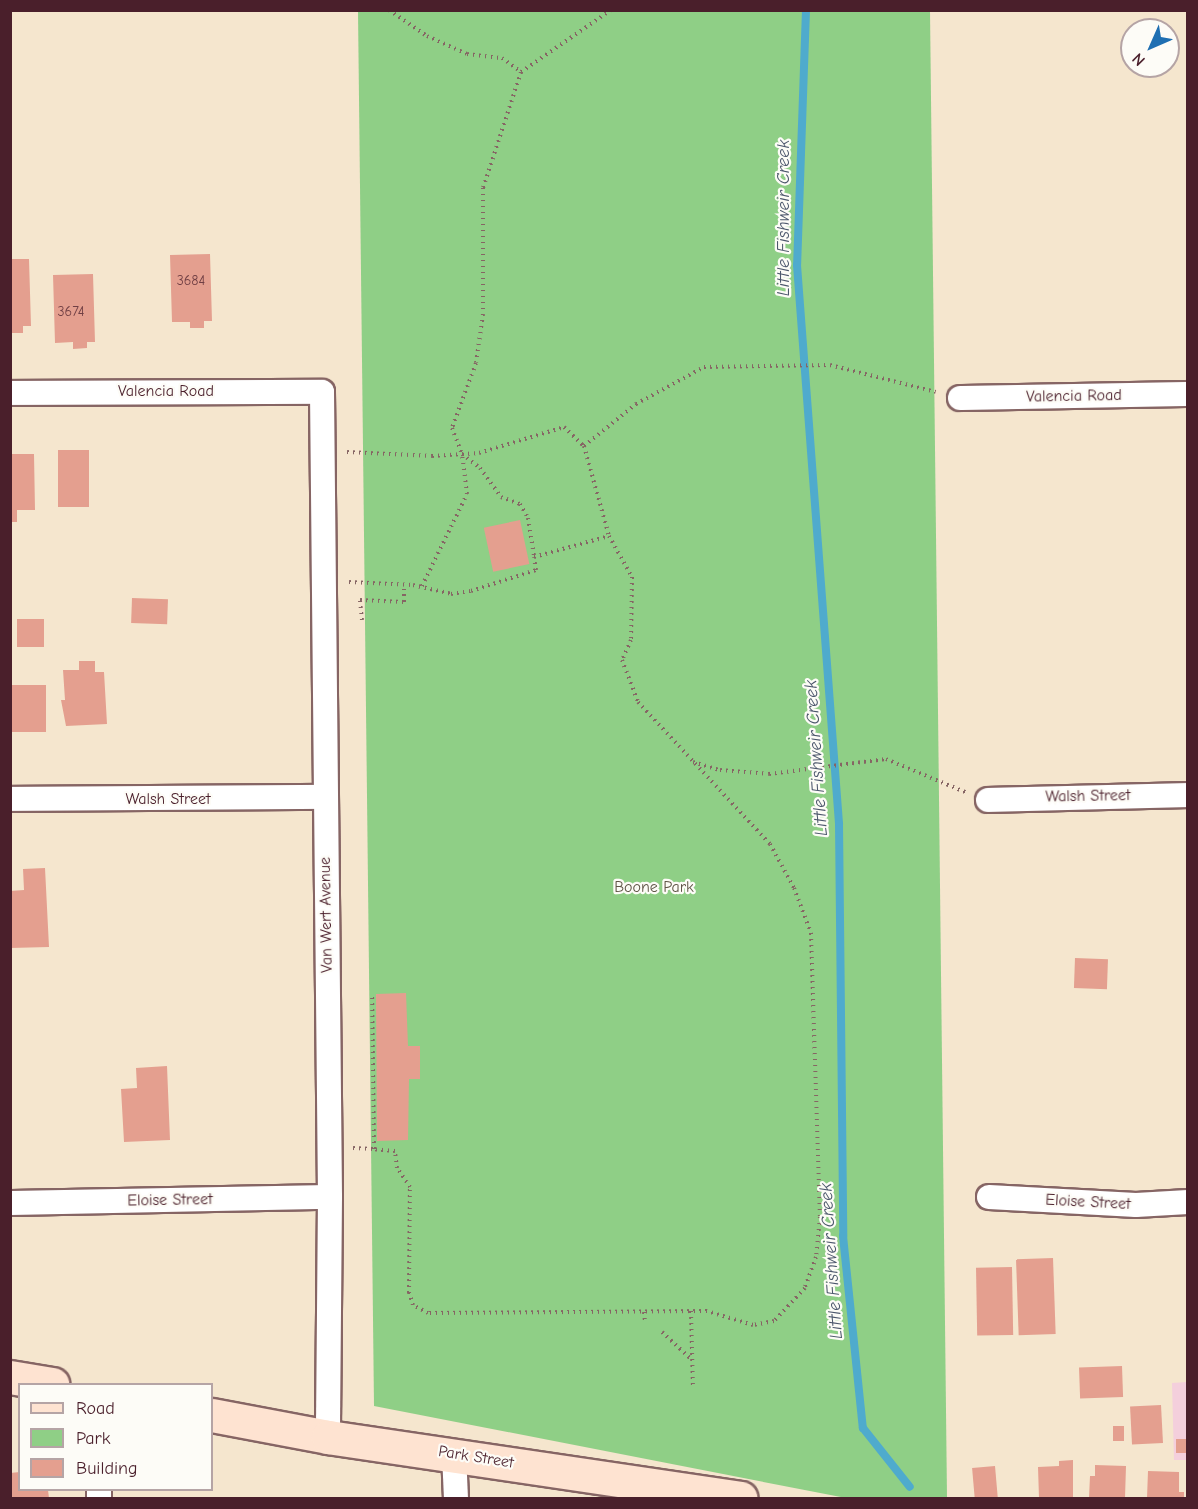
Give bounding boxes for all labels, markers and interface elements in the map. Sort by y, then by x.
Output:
north arrow [1120,18,1180,78]
text: N [1129,49,1149,69]
water label: Little Fishweir Creek [773,140,795,296]
house number: 3684 [177,273,205,289]
house number: 3674 [58,304,84,320]
street label: Valencia Road [118,381,214,401]
street label: Valencia Road [1026,386,1122,406]
water label: Little Fishweir Creek [801,679,833,837]
street label: Walsh Street [1045,786,1131,806]
street label: Walsh Street [125,789,211,809]
street label: Van Wert Avenue [315,857,337,973]
park label: Boone Park [614,877,694,897]
water label: Little Fishweir Creek [816,1182,848,1340]
street label: Eloise Street [127,1190,213,1210]
street label: Eloise Street [1045,1190,1131,1214]
legend [18,1383,213,1491]
text: Road [76,1398,115,1419]
text: Park [76,1428,110,1449]
street label: Park Street [437,1442,515,1472]
text: Building [76,1458,138,1479]

